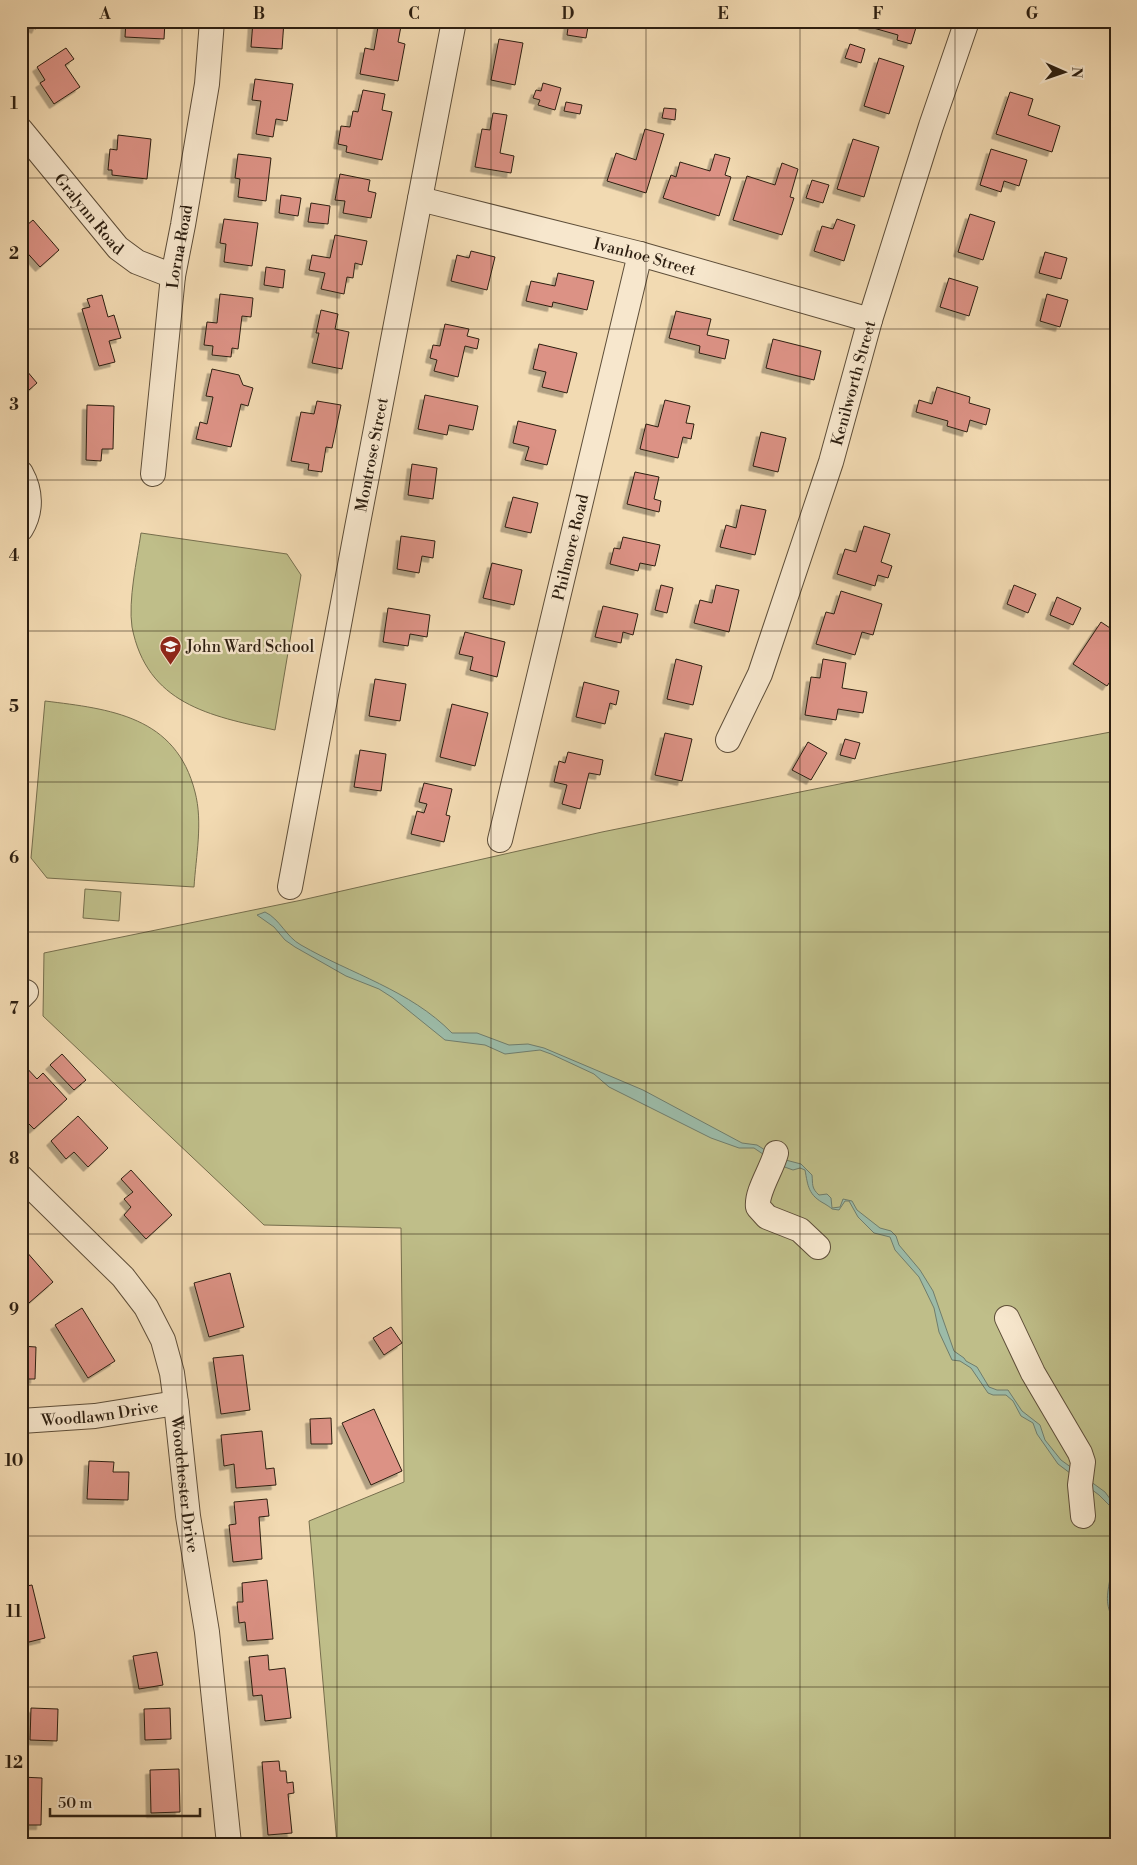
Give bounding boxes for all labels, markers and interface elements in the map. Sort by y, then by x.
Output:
text: A [98,4,111,24]
text: B [253,4,265,24]
text: C [408,4,420,24]
text: D [562,4,575,24]
text: E [717,4,729,24]
text: F [872,4,884,24]
text: G [1026,4,1039,24]
north arrow [1040,48,1090,98]
text: N [1067,67,1085,78]
text: 1 [10,94,18,114]
street label: Gralynn Road [50,170,127,260]
street label: Lorna Road [163,203,197,289]
street label: Ivanhoe Street [591,234,698,281]
text: 2 [9,244,19,264]
street label: Kenilworth Street [827,318,880,448]
text: 3 [9,395,19,415]
street label: Montrose Street [351,396,393,514]
street label: Philmore Road [549,492,593,603]
text: 4 [9,546,20,566]
school or university icon: John Ward School [158,634,182,665]
place label: John Ward School [185,637,315,657]
text: 5 [9,697,19,717]
text: 6 [9,848,19,868]
text: 7 [9,999,19,1019]
text: 8 [9,1149,19,1169]
text: 9 [9,1300,19,1320]
street label: Woodlawn Drive [39,1397,160,1431]
street label: Woodchester Drive [166,1414,203,1554]
text: 10 [5,1451,23,1471]
text: 11 [6,1602,22,1622]
text: 12 [5,1753,23,1773]
scale bar [50,1785,200,1817]
text: 50 m [58,1794,92,1813]

